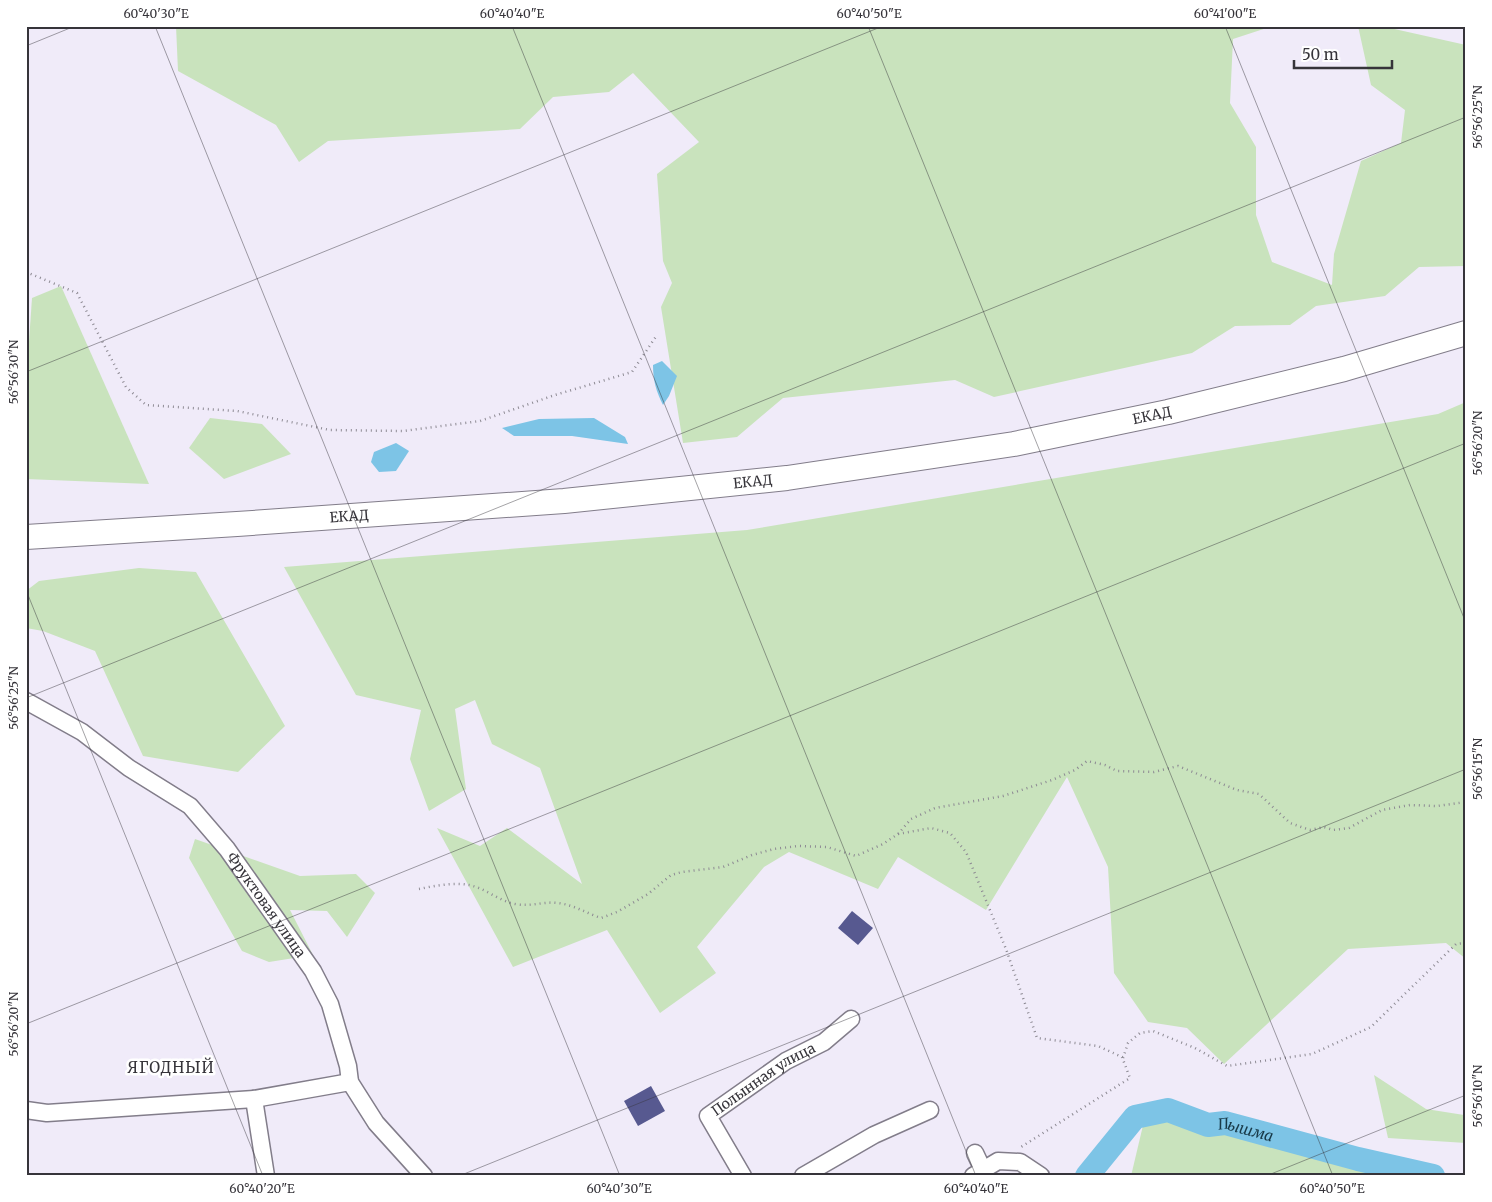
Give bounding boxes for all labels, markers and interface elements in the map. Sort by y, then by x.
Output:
text: 60°40'30"E [123,6,189,21]
text: 60°40'40"E [480,6,545,21]
text: 60°40'50"E [836,6,902,21]
text: 60°41'00"E [1194,6,1257,21]
scale bar [1294,38,1392,70]
text: 50 m [1302,45,1339,64]
text: 56°56'25"N [1470,84,1485,149]
text: 56°56'30"N [6,339,21,404]
street label: ЕКАД [1131,402,1173,428]
text: 56°56'20"N [1470,410,1485,475]
street label: ЕКАД [732,471,773,493]
street label: ЕКАД [329,506,370,526]
text: 56°56'25"N [6,665,21,730]
text: 56°56'15"N [1470,737,1485,800]
street label: Фруктовая улица [223,848,310,961]
text: 56°56'20"N [6,991,21,1056]
street label: Полынная улица [708,1039,819,1120]
district label: ЯГОДНЫЙ [127,1057,215,1077]
text: 56°56'10"N [1470,1064,1485,1127]
water label: Пышма [1217,1113,1276,1145]
text: 60°40'20"E [229,1181,295,1196]
text: 60°40'30"E [586,1181,652,1196]
text: 60°40'40"E [944,1181,1009,1196]
text: 60°40'50"E [1299,1181,1365,1196]

